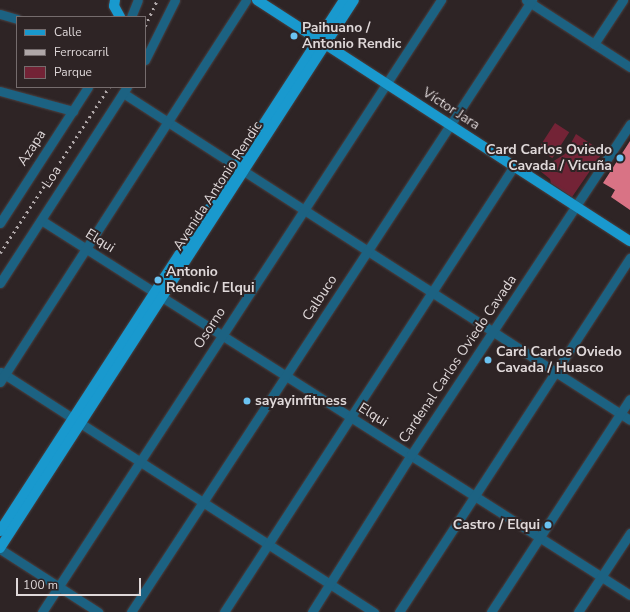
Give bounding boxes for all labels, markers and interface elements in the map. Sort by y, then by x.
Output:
legend [16,16,146,88]
place label: Paihuano / Antonio Rendic [302,20,401,52]
text: Calle [54,24,82,40]
marker: Paihuano / Antonio Rendic [289,31,299,41]
text: Ferrocarril [54,44,109,60]
text: Parque [54,64,92,80]
street label: Víctor Jara [419,84,483,134]
street label: Avenida Antonio Rendic [170,118,266,254]
street label: Azapa [14,127,50,169]
place label: Card Carlos Oviedo Cavada / Vicuña [486,142,612,174]
marker: Card Carlos Oviedo Cavada / Vicuña [615,153,625,163]
street label: Loa [39,163,65,191]
street label: Elqui [82,226,118,256]
place label: Antonio Rendic / Elqui [166,264,255,296]
street label: Calbuco [299,272,341,324]
street label: Cardenal Carlos Oviedo Cavada [395,272,521,446]
marker: Antonio Rendic / Elqui [153,275,163,285]
street label: Osorno [190,304,230,352]
place label: Card Carlos Oviedo Cavada / Huasco [496,344,622,376]
marker: Card Carlos Oviedo Cavada / Huasco [483,355,493,365]
place label: sayayinfitness [255,393,347,409]
marker: sayayinfitness [242,396,252,406]
street label: Elqui [355,400,391,430]
place label: Castro / Elqui [453,517,540,533]
marker: Castro / Elqui [543,520,553,530]
scale bar [18,570,143,596]
text: 100 m [23,577,58,593]

